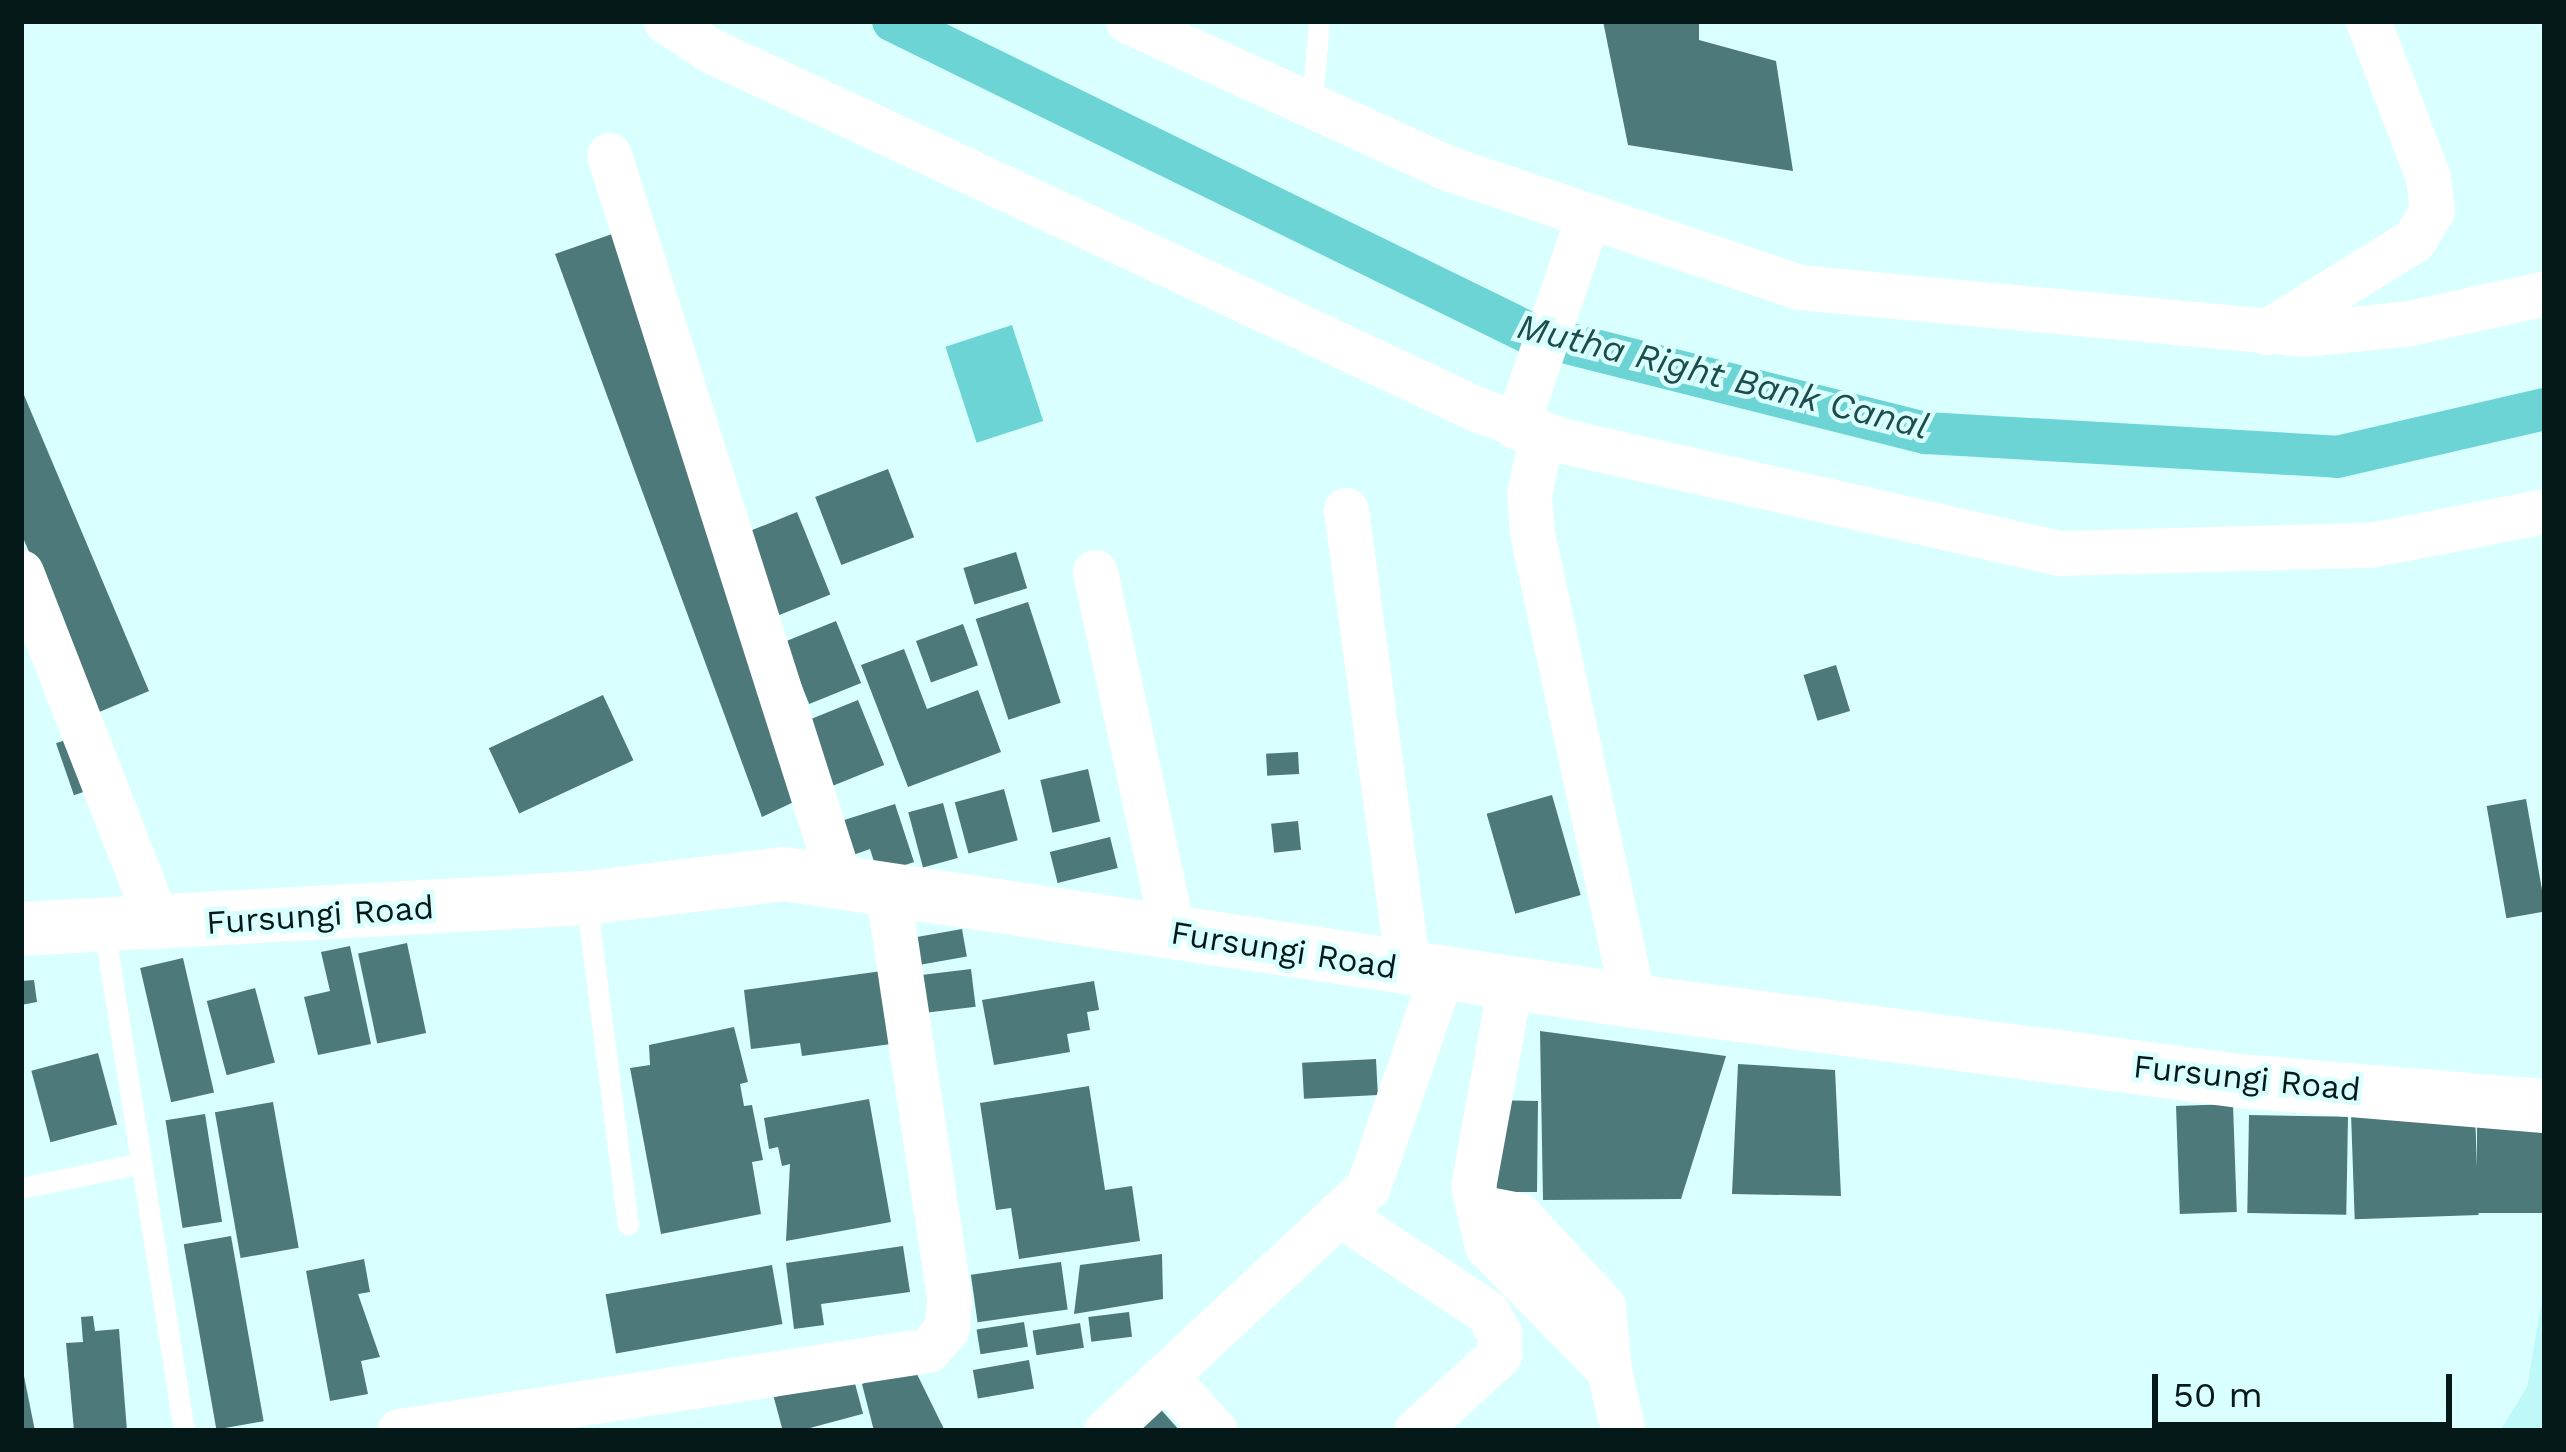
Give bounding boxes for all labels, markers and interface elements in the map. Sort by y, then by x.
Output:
water label: Mutha Right Bank Canal [1512,305,1934,449]
street label: Fursungi Road [205,887,435,943]
street label: Fursungi Road [1168,913,1400,987]
street label: Fursungi Road [2131,1046,2363,1110]
scale bar [2158,1350,2458,1424]
text: 50 m [2173,1374,2263,1416]

